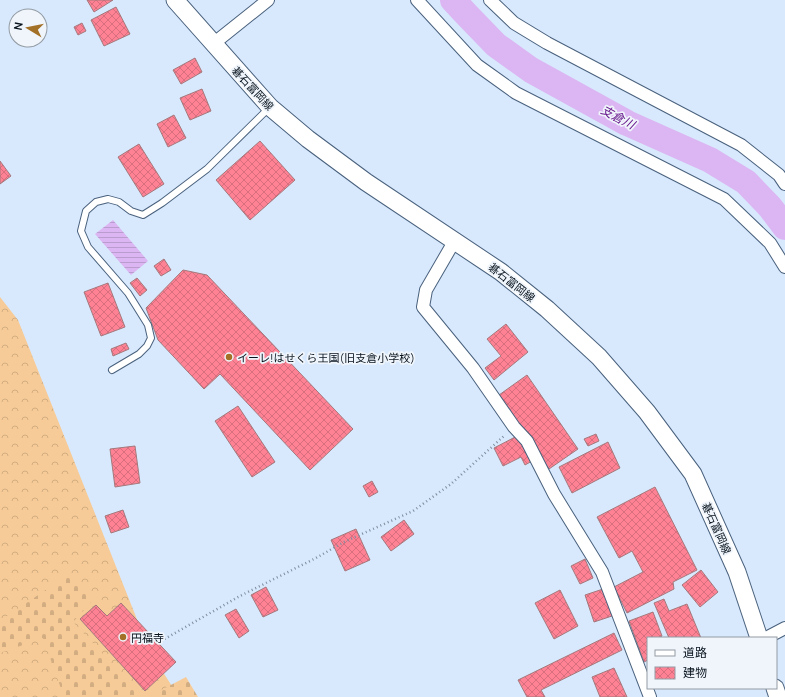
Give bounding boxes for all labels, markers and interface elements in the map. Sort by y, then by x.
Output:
north arrow [8,8,48,48]
text: N [10,21,26,31]
street label: 碁石富岡線 [229,63,277,113]
water label: 支倉川 [598,101,640,134]
street label: 碁石富岡線 [486,259,538,305]
place label: イーレ!はせくら王国(旧支倉小学校) [237,350,415,365]
marker: イーレ!はせくら王国(旧支倉小学校) [224,352,234,362]
street label: 碁石富岡線 [699,500,735,556]
place label: 円福寺 [131,630,164,645]
marker: 円福寺 [118,632,128,642]
legend [647,637,777,689]
text: 道路 [683,644,707,661]
text: 建物 [683,664,707,681]

